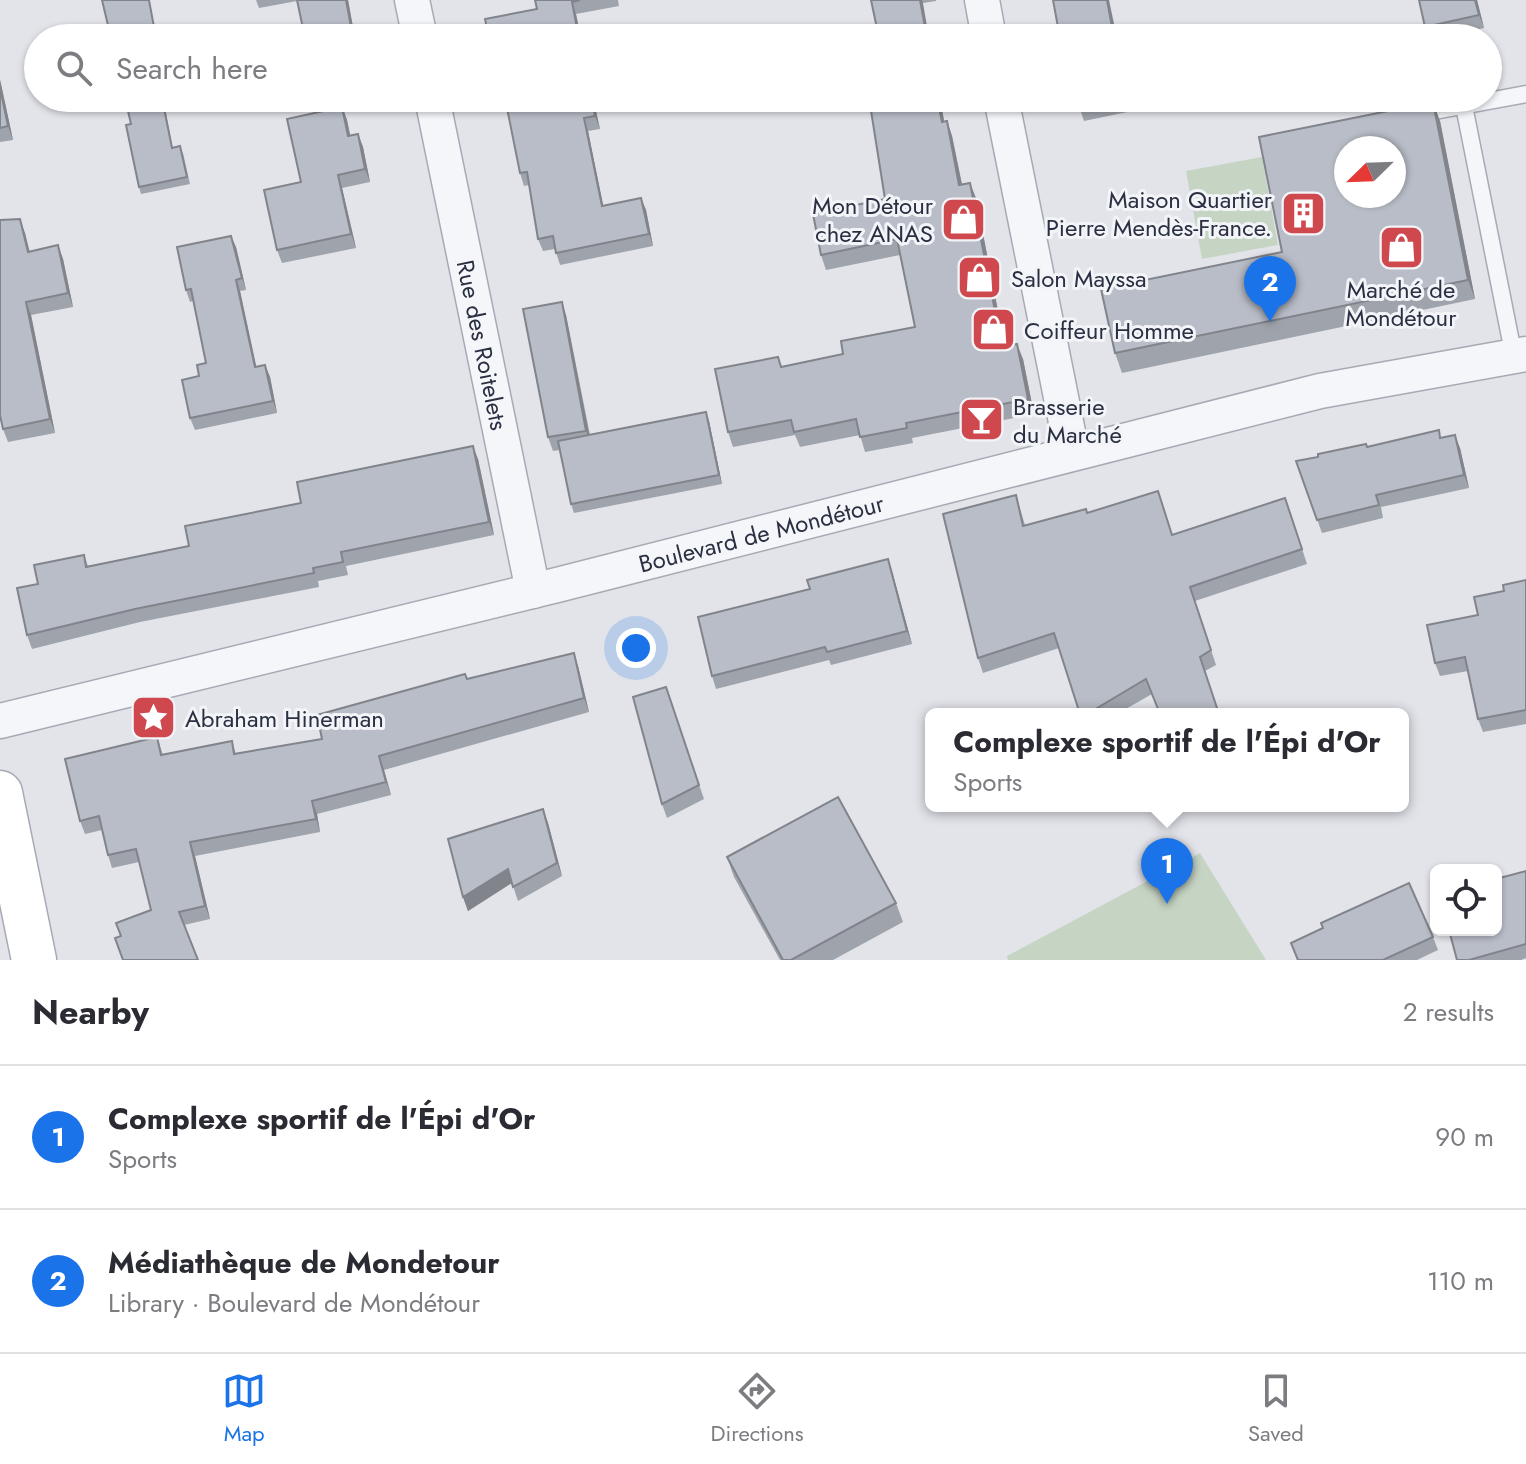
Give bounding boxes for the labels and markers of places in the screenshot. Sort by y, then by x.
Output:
place label: Maison Quartier Pierre Mendès-France. [1046,182,1273,245]
place label: Mon Détour chez ANAS [812,188,934,251]
building icon: Maison Quartier Pierre Mendès-France. [1279,189,1327,237]
shop icon: Mon Détour chez ANAS [940,195,988,243]
shop icon: Marché de Mondétour [1377,223,1425,271]
shop icon: Salon Mayssa [956,254,1004,302]
pin: 2 [1244,256,1296,322]
place label: Salon Mayssa [1011,261,1146,296]
place label: Marché de Mondétour [1346,272,1457,335]
shop icon: Coiffeur Homme [969,306,1017,354]
place label: Coiffeur Homme [1024,313,1194,348]
place label: Brasserie du Marché [1013,389,1122,452]
bar icon: Brasserie du Marché [958,396,1006,444]
place icon: Abraham Hinerman [130,694,178,742]
place label: Abraham Hinerman [185,701,384,736]
pin: 1 [1141,838,1193,904]

